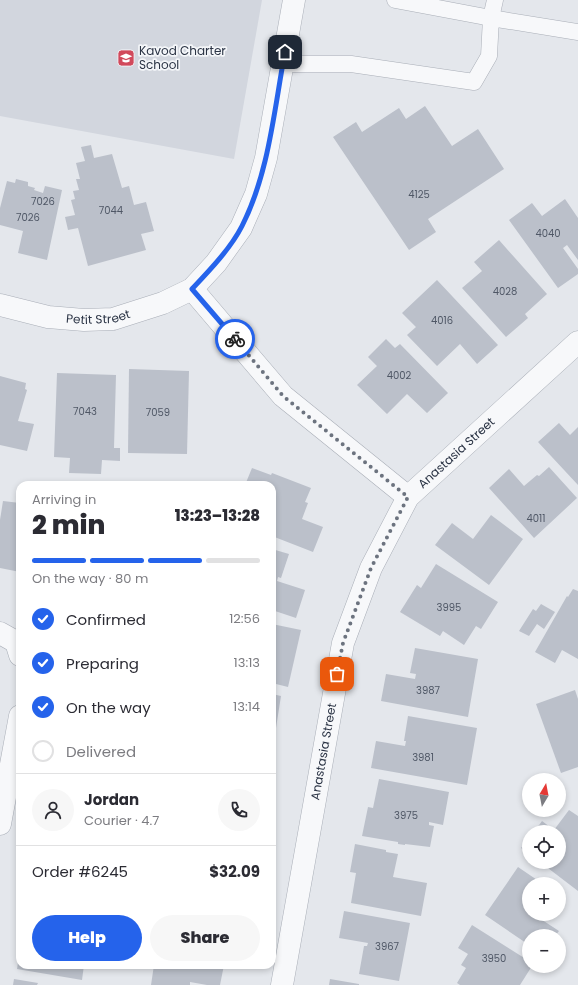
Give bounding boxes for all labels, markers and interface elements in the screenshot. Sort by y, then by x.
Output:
pin [268,35,302,69]
icon: home [274,41,296,63]
place label: Kavod Charter School [139,42,226,73]
school or university icon: Kavod Charter School [116,48,136,68]
house number: 4125 [408,187,430,202]
house number: 7026 [31,194,55,209]
house number: 7044 [99,203,123,218]
house number: 7026 [16,210,40,225]
house number: 4040 [535,226,561,241]
house number: 4028 [493,284,517,299]
street label: Petit Street [66,305,132,328]
house number: 4016 [431,313,453,328]
courier [215,319,255,359]
icon: bike [224,328,246,350]
house number: 4002 [387,368,412,383]
house number: 7043 [73,404,97,419]
house number: 7059 [146,405,170,420]
street label: Anastasia Street [414,413,498,492]
text: Arriving in [32,490,96,509]
text: 13:23–13:28 [175,505,260,526]
text: 2 min [32,507,105,543]
house number: 4011 [527,511,545,526]
text: On the way · 80 m [32,569,148,588]
house number: 3995 [437,600,461,615]
icon: check [32,608,54,630]
text: Confirmed [66,609,146,630]
text: 12:56 [229,609,260,628]
icon: check [32,652,54,674]
text: Preparing [66,653,139,674]
text: 13:13 [234,653,260,672]
pin [320,657,354,691]
icon: bag [326,663,348,685]
house number: 3987 [416,683,441,698]
icon: check [32,696,54,718]
text: On the way [66,697,151,718]
text: 13:14 [233,697,260,716]
street label: Anastasia Street [306,702,340,802]
text: Delivered [66,741,136,762]
house number: 3981 [412,750,434,765]
north arrow [522,773,566,817]
map controls [522,773,566,973]
button: person [32,789,74,831]
text: Jordan [84,789,139,810]
button: phone [218,789,260,831]
house number: 3975 [394,808,418,823]
text: Courier · 4.7 [84,811,159,830]
button: locate [522,825,566,869]
text: Order #6245 [32,861,128,882]
text: $32.09 [209,861,260,882]
button: + [522,877,566,921]
button: Help [32,915,142,961]
button: Share [150,915,260,961]
button: − [522,929,566,973]
house number: 3967 [375,939,400,954]
house number: 3950 [482,951,506,966]

